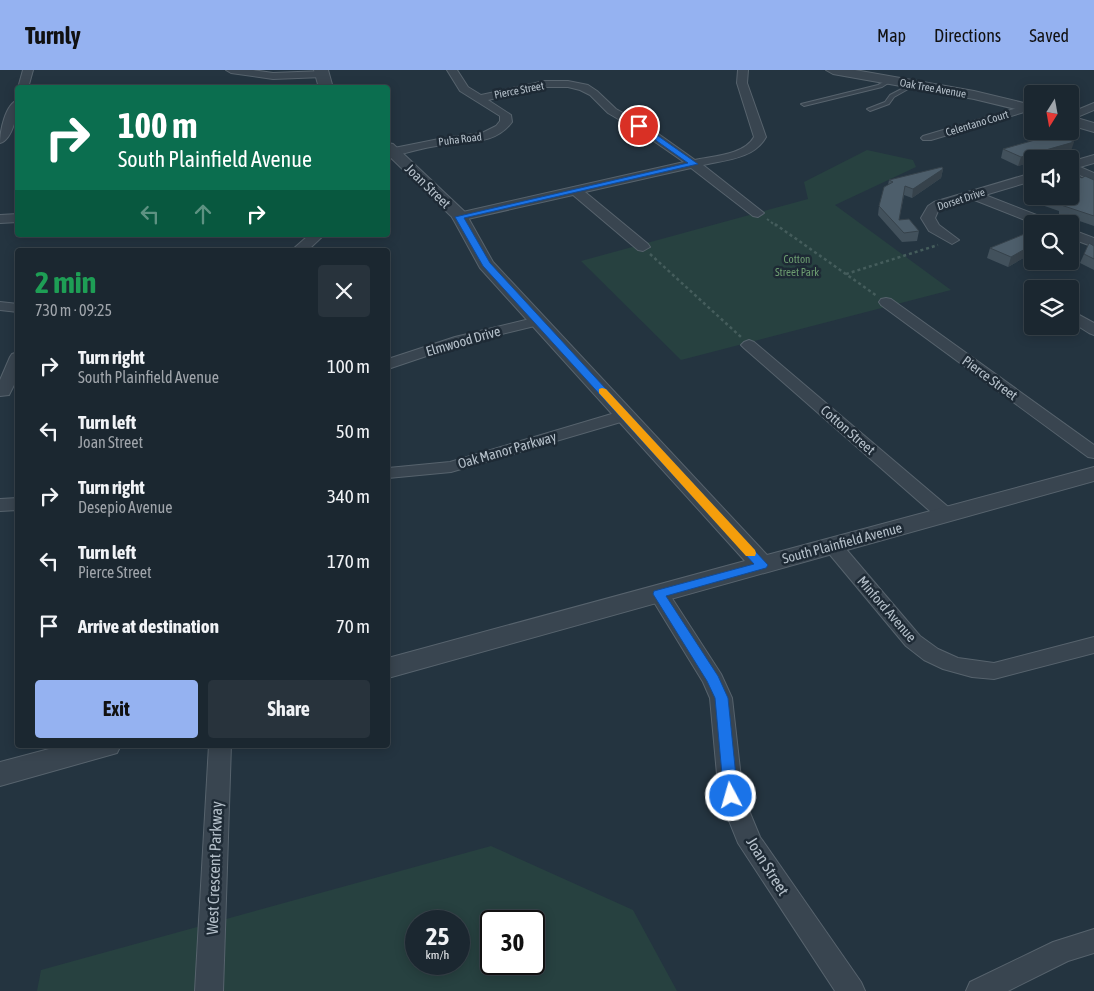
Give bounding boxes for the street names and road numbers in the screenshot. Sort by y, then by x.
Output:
street label: Oak Tree Avenue [899,76,967,100]
street label: Pierce Street [493,79,545,101]
street label: Celentano Court [944,108,1010,138]
street label: Puha Road [438,130,482,148]
street label: Joan Street [402,160,454,212]
street label: Dorset Drive [936,186,986,212]
street label: Elmwood Drive [424,323,502,359]
street label: Pierce Street [959,353,1021,403]
street label: Cotton Street [818,402,878,458]
street label: Oak Manor Parkway [456,428,558,472]
street label: South Plainfield Avenue [780,519,904,567]
street label: Minford Avenue [854,573,920,645]
street label: West Crescent Parkway [203,801,226,935]
street label: Joan Street [743,834,793,899]

